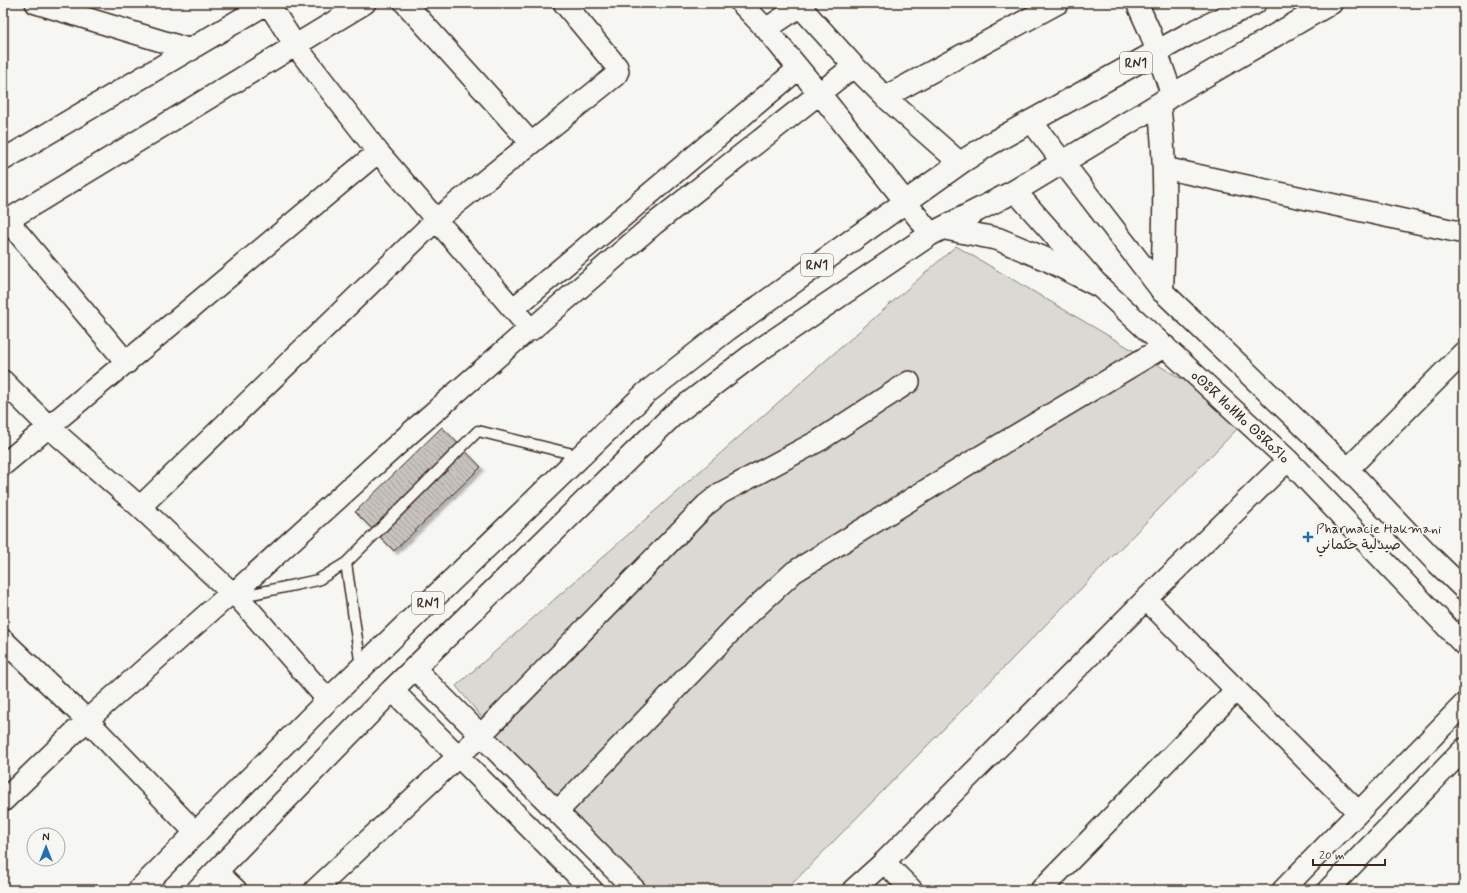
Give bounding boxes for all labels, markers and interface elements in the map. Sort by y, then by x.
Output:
road number: RN1 [1120,52,1152,74]
road number: RN1 [801,254,833,276]
street label: ⴰⵙⵓⴽ ⵍⴰⵍⵍⴰ ⵙⵓⴽⴰⵢⵏⴰ [1187,366,1293,468]
place label: Pharmacie Hakmani صيدلية حكماني [1316,520,1441,557]
marker: Pharmacie Hakmani صيدلية حكماني [1303,532,1313,542]
road number: RN1 [412,592,444,614]
north arrow [26,827,66,867]
text: N [42,831,50,845]
scale bar [1313,841,1385,867]
text: 20 m [1319,848,1345,864]

